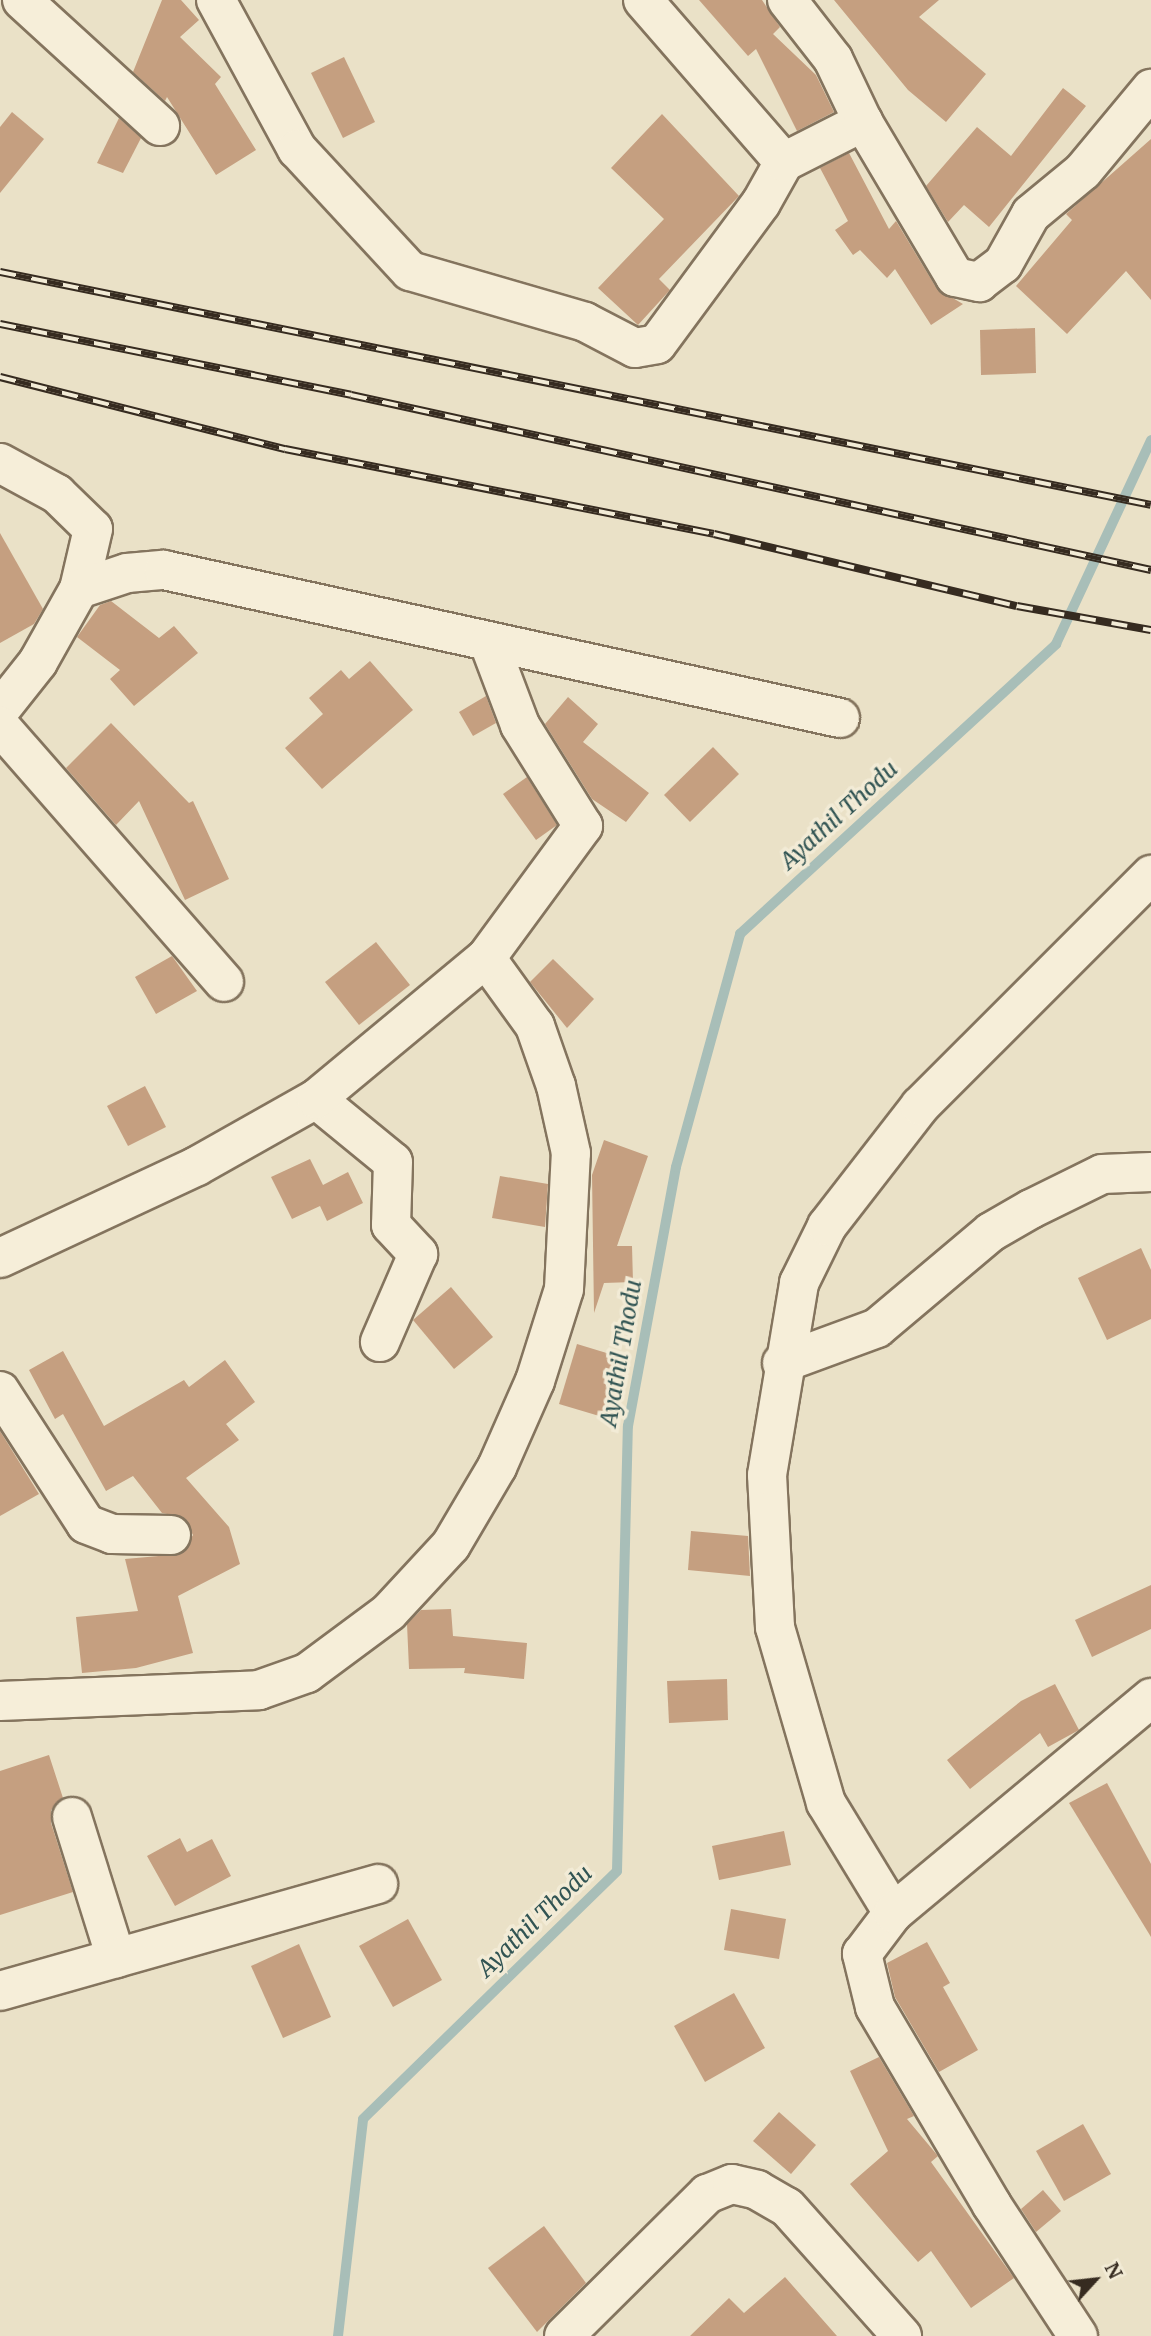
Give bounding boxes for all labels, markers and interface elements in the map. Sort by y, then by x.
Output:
water label: Ayathil Thodu [775,755,903,875]
water label: Ayathil Thodu [595,1277,647,1429]
water label: Ayathil Thodu [472,1859,598,1983]
north arrow [1060,2245,1130,2315]
text: N [1100,2258,1128,2283]

